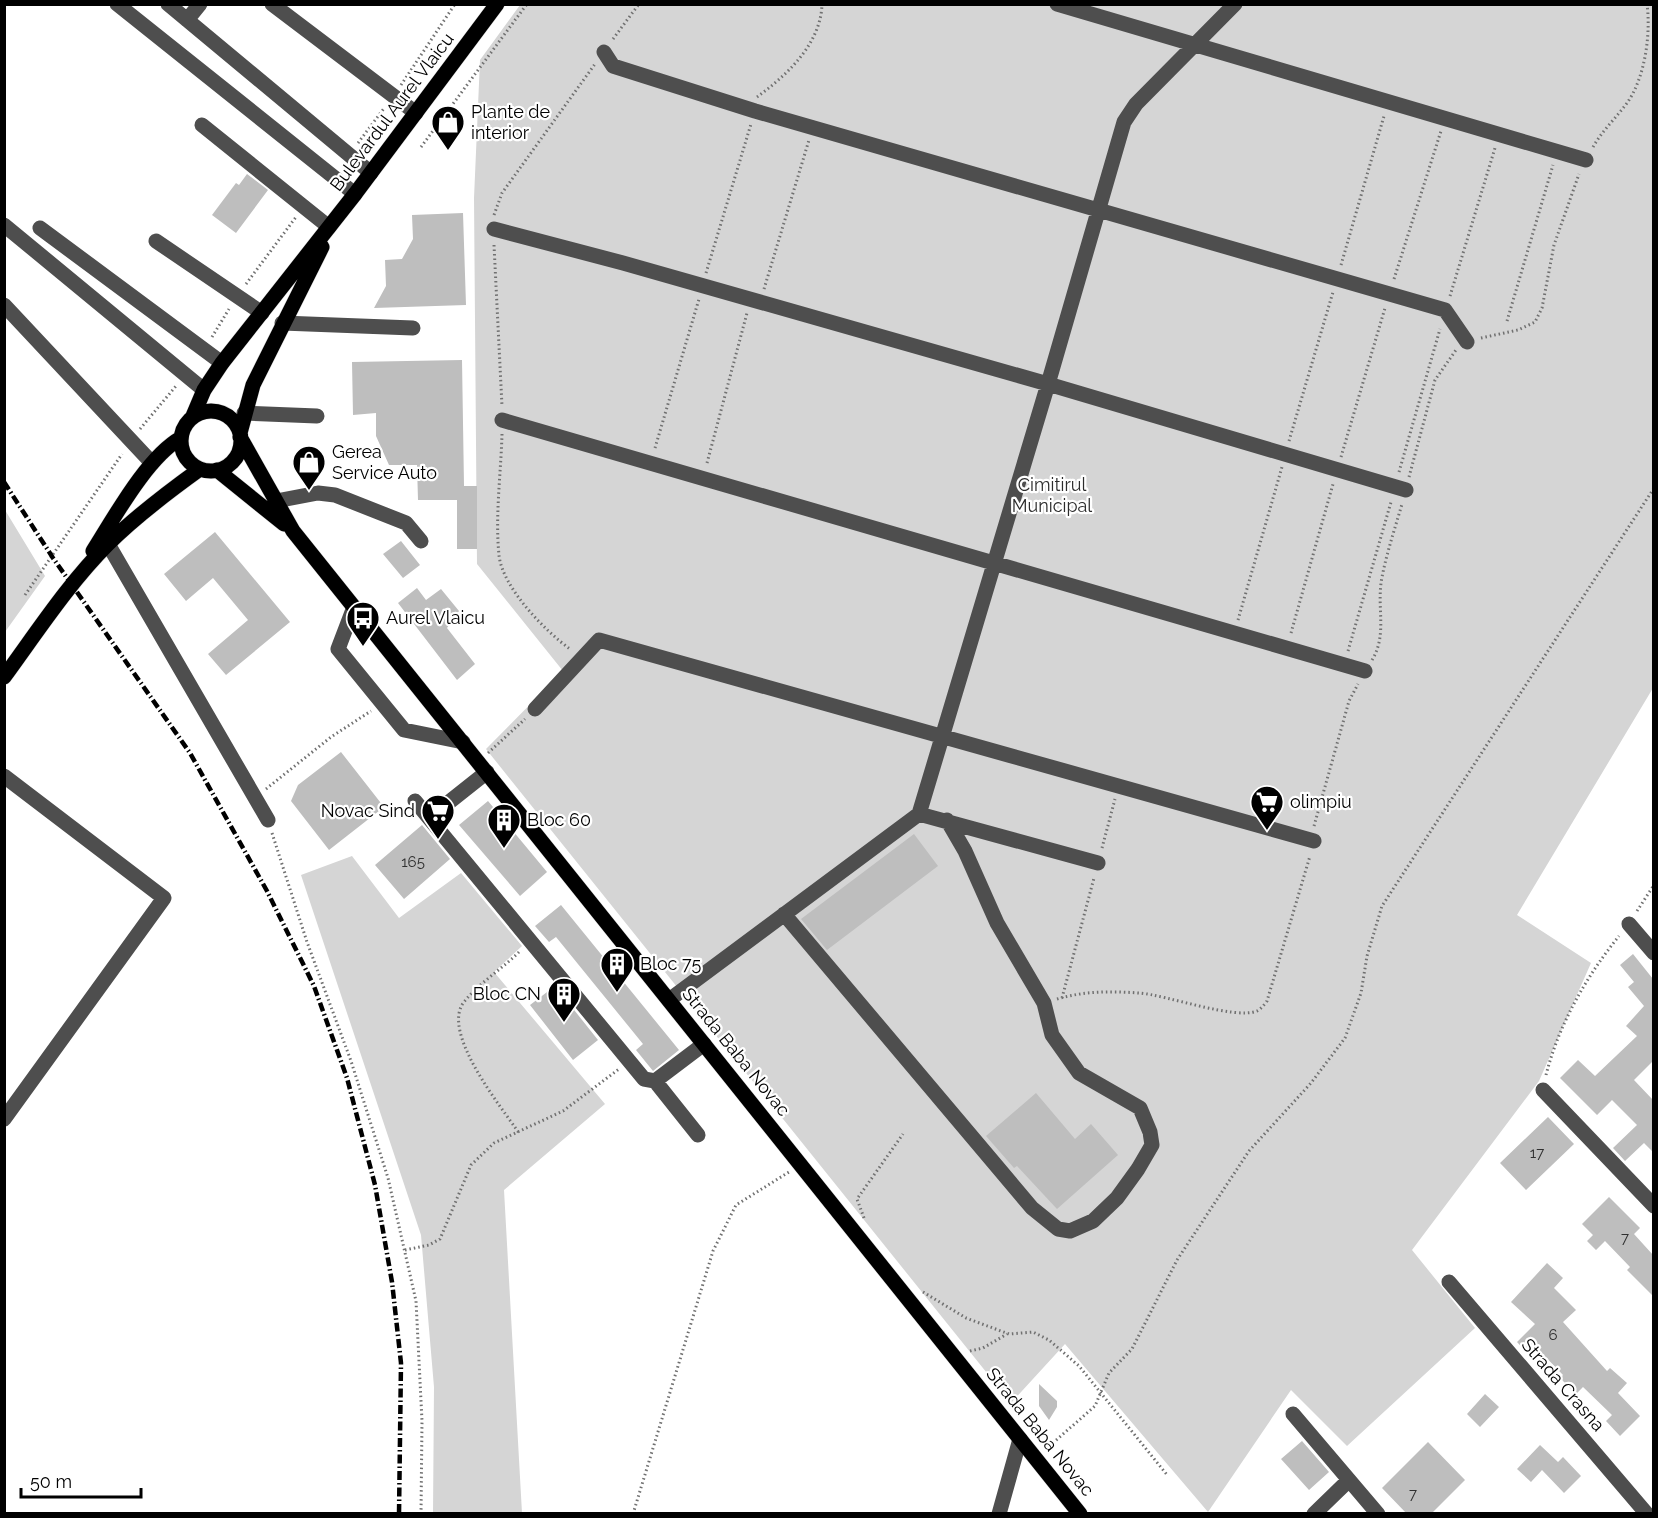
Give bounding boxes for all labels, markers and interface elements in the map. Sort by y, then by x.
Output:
street label: Bulevardul Aurel Vlaicu [325,29,458,195]
place label: Plante de interior [471,101,551,143]
shop icon: Plante de interior [430,104,466,151]
place label: Gerea Service Auto [332,441,437,483]
shop icon: Gerea Service Auto [291,444,327,491]
park label: Cimitirul Municipal [1012,474,1092,516]
bus stop icon: Aurel Vlaicu [345,600,381,647]
place label: Aurel Vlaicu [386,607,485,628]
supermarket icon: olimpiu [1249,784,1285,831]
place label: olimpiu [1290,791,1352,812]
supermarket icon: Novac Sind [420,793,456,840]
place label: Novac Sind [321,800,415,821]
building icon: Bloc 60 [486,802,522,849]
place label: Bloc 60 [527,809,591,830]
house number: 165 [401,853,425,871]
building icon: Bloc 75 [599,946,635,993]
place label: Bloc 75 [640,953,701,974]
building icon: Bloc CN [546,976,582,1023]
place label: Bloc CN [473,983,541,1004]
street label: Strada Baba Novac [678,983,795,1120]
house number: 17 [1530,1144,1544,1162]
house number: 7 [1621,1229,1629,1247]
house number: 6 [1548,1326,1558,1344]
street label: Strada Crasna [1517,1334,1609,1435]
street label: Strada Baba Novac [982,1363,1099,1500]
scale bar [21,1461,141,1499]
text: 50 m [30,1471,72,1492]
house number: 7 [1409,1485,1417,1503]

